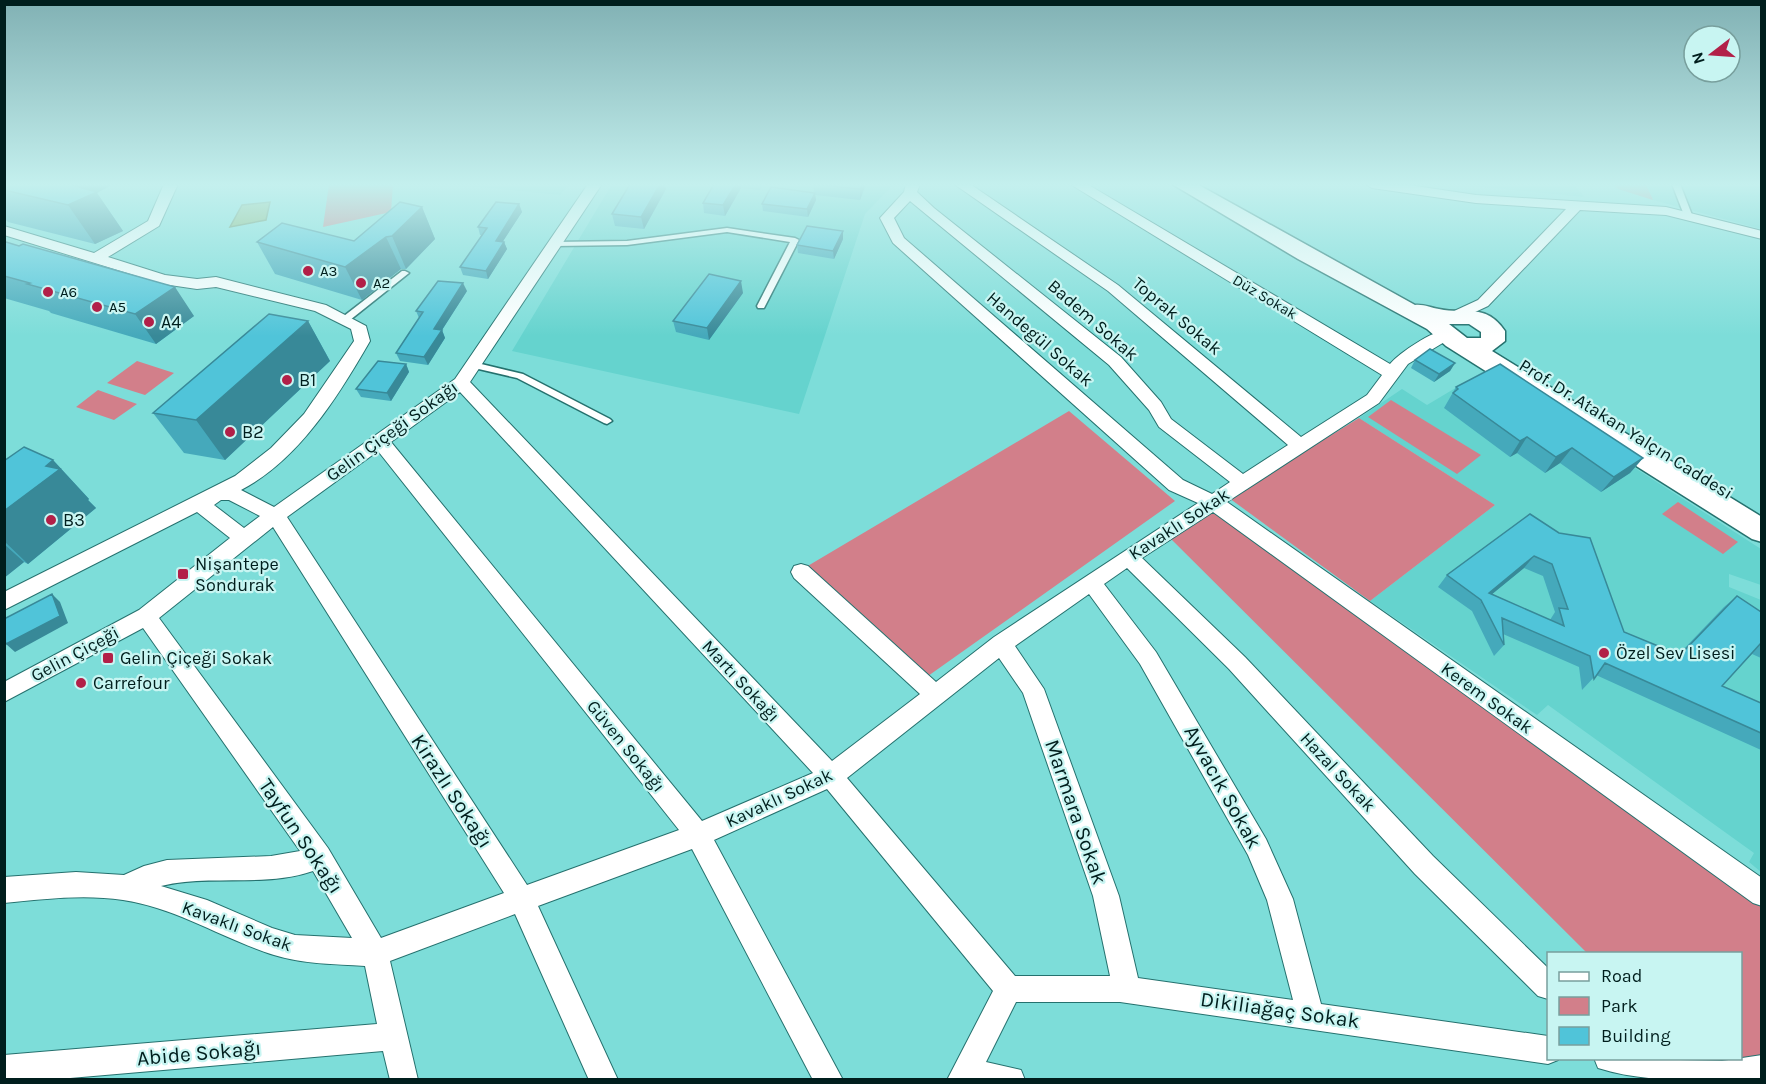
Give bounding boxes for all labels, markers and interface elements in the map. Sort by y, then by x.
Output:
north arrow [1682,24,1742,84]
text: N [1687,50,1709,67]
place label: A3 [320,262,337,280]
marker: A3 [301,264,315,278]
street label: Düz Sokak [1229,271,1301,323]
street label: Toprak Sokak [1128,272,1226,360]
place label: A2 [373,274,390,292]
street label: Badem Sokak [1043,275,1143,365]
marker: A2 [354,276,368,290]
place label: A6 [60,283,77,301]
marker: A6 [41,285,55,299]
street label: Handegül Sokak [982,287,1098,391]
place label: A5 [109,298,126,316]
marker: A5 [90,300,104,314]
place label: A4 [161,311,181,333]
marker: A4 [142,315,156,329]
street label: Prof. Dr. Atakan Yalçın Caddesi [1515,354,1737,504]
place label: B1 [299,369,316,391]
marker: B1 [280,373,294,387]
street label: Gelin Çiçeği Sokağı [322,376,462,486]
place label: B2 [242,421,264,443]
marker: B2 [223,425,237,439]
street label: Kavaklı Sokak [1125,483,1233,565]
place label: B3 [63,509,85,531]
marker: B3 [44,513,58,527]
place label: Nişantepe Sondurak [195,553,279,596]
marker: Nişantepe Sondurak [176,567,190,581]
street label: Gelin Çiçeği [27,622,123,686]
street label: Martı Sokağı [697,635,785,727]
place label: Özel Sev Lisesi [1616,642,1735,664]
marker: Özel Sev Lisesi [1597,646,1611,660]
place label: Gelin Çiçeği Sokak [120,647,272,669]
marker: Gelin Çiçeği Sokak [101,651,115,665]
street label: Kerem Sokak [1437,657,1537,739]
place label: Carrefour [93,672,170,694]
marker: Carrefour [74,676,88,690]
street label: Güven Sokağı [582,695,670,797]
street label: Ayvacık Sokak [1179,721,1267,853]
street label: Hazal Sokak [1296,728,1380,816]
street label: Kirazlı Sokağı [406,730,498,852]
street label: Marmara Sokak [1040,736,1112,888]
street label: Kavaklı Sokak [722,764,836,832]
street label: Tayfun Sokağı [254,774,348,898]
street label: Kavaklı Sokak [179,896,295,956]
legend [1547,952,1742,1060]
text: Road [1601,965,1642,987]
street label: Dikiliağaç Sokak [1199,987,1361,1033]
text: Park [1601,995,1638,1017]
text: Building [1601,1025,1671,1047]
street label: Abide Sokağı [136,1036,262,1070]

